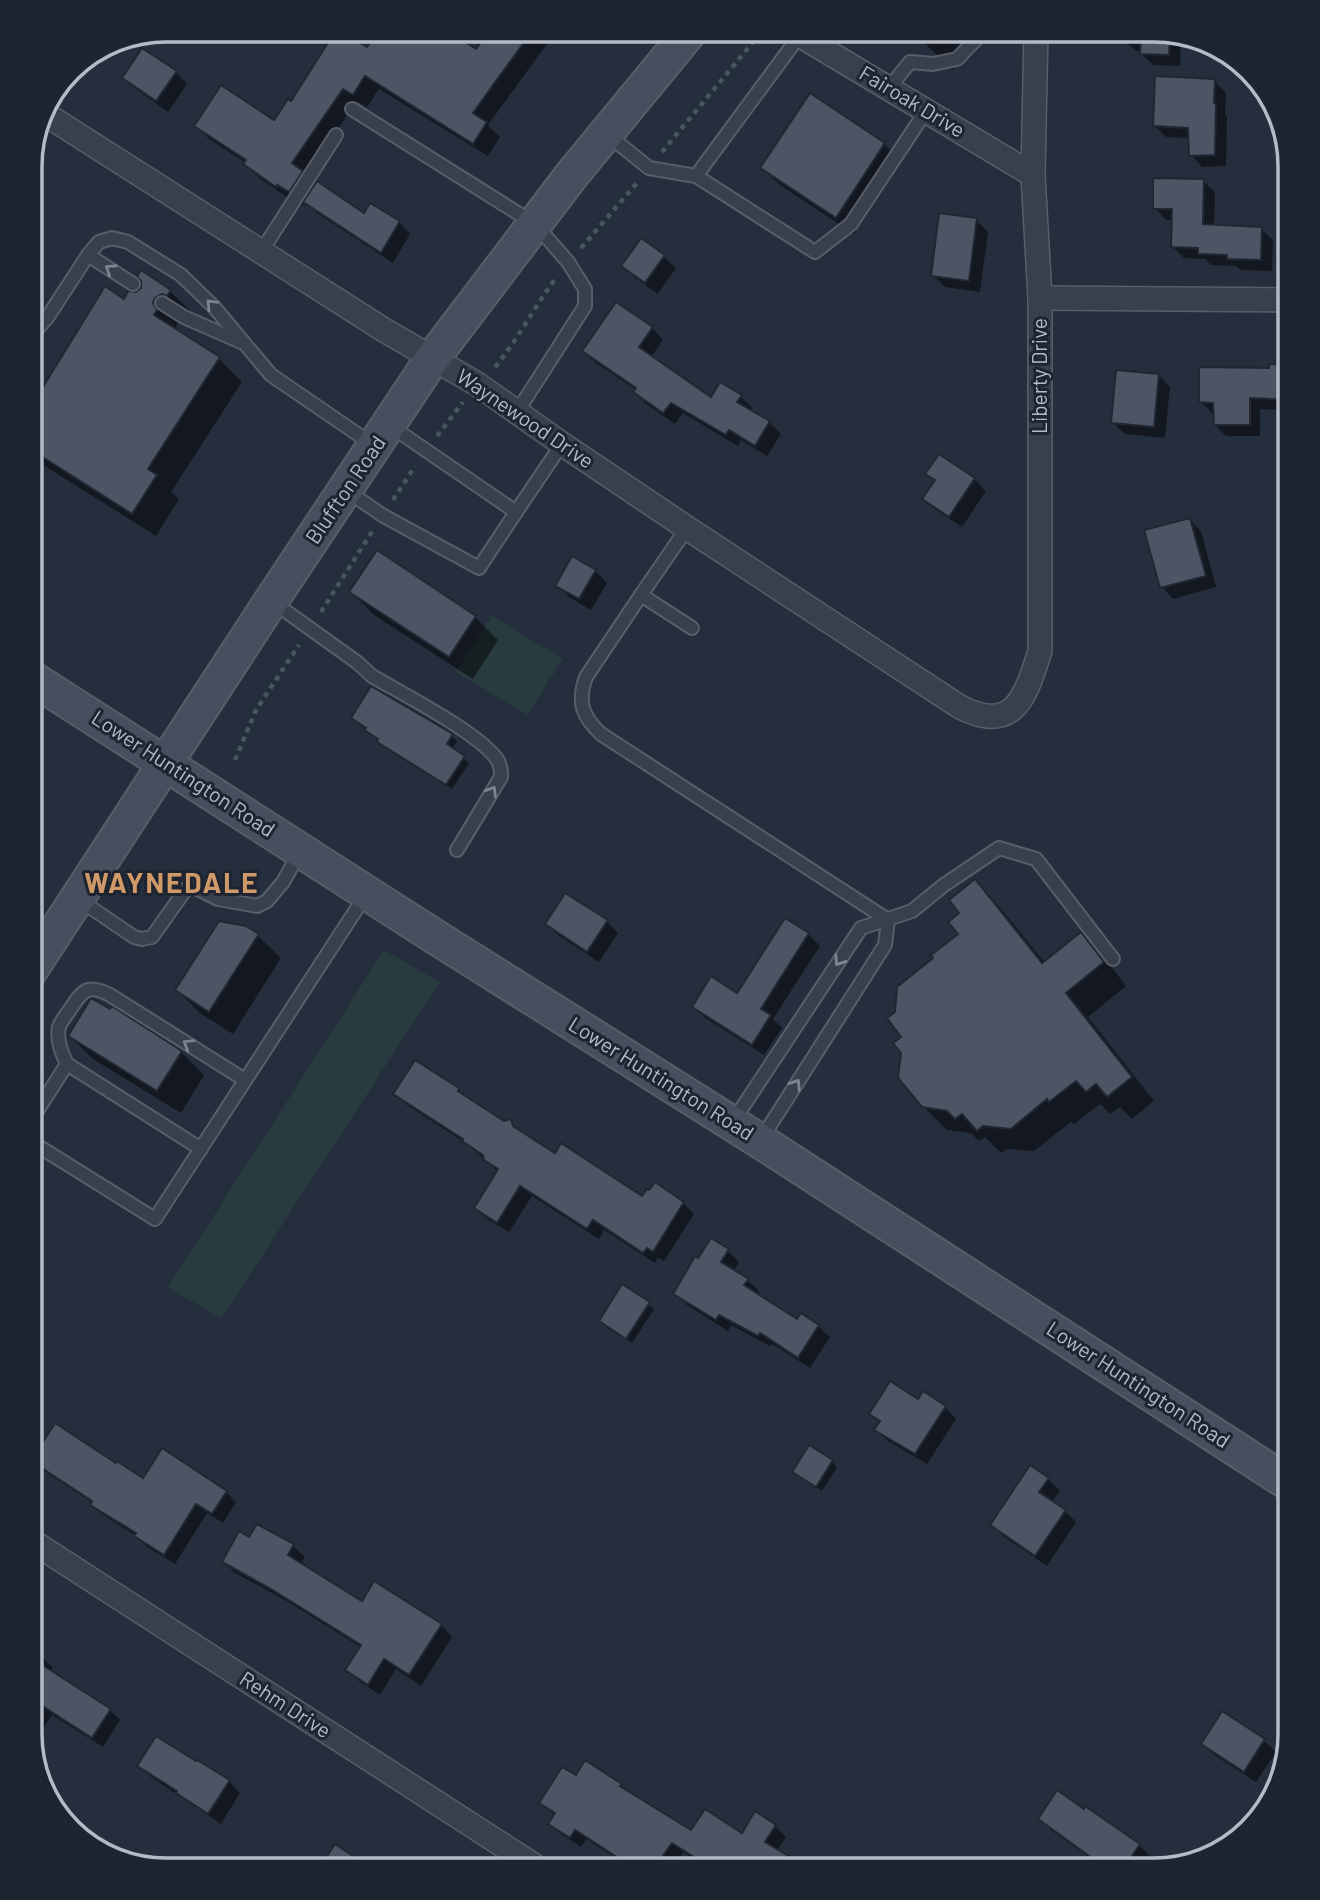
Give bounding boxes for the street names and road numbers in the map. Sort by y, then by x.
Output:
street label: Fairoak Drive [856,59,970,142]
street label: Liberty Drive [1026,318,1051,434]
street label: Waynewood Drive [453,363,599,473]
street label: Bluffton Road [299,430,390,548]
street label: Lower Huntington Road [88,704,280,841]
street label: Lower Huntington Road [565,1011,759,1145]
street label: Lower Huntington Road [1043,1315,1235,1452]
street label: Rehm Drive [236,1665,336,1742]

